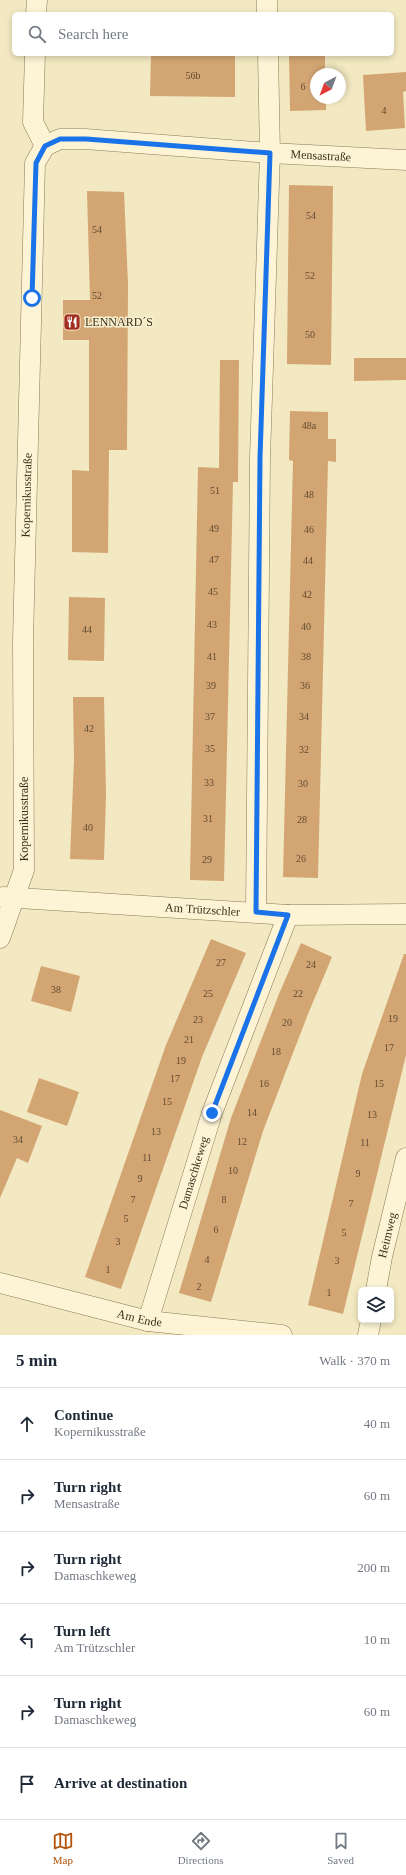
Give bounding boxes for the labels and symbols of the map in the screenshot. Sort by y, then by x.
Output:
north arrow [310,68,346,104]
house number: 56b [186,70,201,81]
house number: 6 [301,81,306,92]
house number: 4 [382,105,387,116]
street label: Mensastraße [290,147,352,164]
house number: 54 [306,210,316,221]
house number: 54 [92,224,102,235]
house number: 52 [305,270,315,281]
route start [23,289,41,307]
house number: 52 [92,290,102,301]
restaurant icon: LENNARD´S [62,312,82,332]
place label: LENNARD´S [85,315,153,329]
house number: 50 [305,329,315,340]
house number: 48a [302,420,317,431]
street label: Kopernikusstraße [19,453,35,538]
house number: 51 [210,485,220,496]
house number: 48 [304,489,314,500]
house number: 49 [209,523,219,534]
house number: 46 [304,524,314,535]
house number: 47 [209,554,219,565]
house number: 44 [303,555,313,566]
house number: 45 [208,586,218,597]
house number: 42 [302,589,312,600]
house number: 43 [207,619,217,630]
house number: 40 [301,621,311,632]
house number: 44 [82,624,92,635]
house number: 41 [207,651,217,662]
house number: 38 [301,651,311,662]
house number: 39 [206,680,216,691]
house number: 36 [300,680,310,691]
house number: 37 [205,711,215,722]
house number: 34 [299,711,309,722]
house number: 42 [84,723,94,734]
house number: 35 [205,743,215,754]
house number: 32 [299,744,309,755]
street label: Kopernikusstraße [17,777,31,861]
house number: 33 [204,777,214,788]
house number: 30 [298,778,308,789]
house number: 31 [203,813,213,824]
house number: 28 [297,814,307,825]
house number: 40 [83,822,93,833]
house number: 26 [296,853,306,864]
house number: 29 [202,854,212,865]
street label: Am Trützschler [165,900,241,919]
house number: 27 [216,957,226,968]
house number: 24 [306,959,316,970]
house number: 38 [51,984,61,995]
house number: 25 [203,988,213,999]
house number: 22 [293,988,303,999]
house number: 19 [388,1013,398,1024]
house number: 23 [193,1014,203,1025]
house number: 20 [282,1017,292,1028]
house number: 21 [184,1034,194,1045]
house number: 17 [384,1042,394,1053]
house number: 18 [271,1046,281,1057]
house number: 19 [176,1055,186,1066]
house number: 17 [170,1073,180,1084]
house number: 16 [259,1078,269,1089]
house number: 15 [374,1078,384,1089]
house number: 15 [162,1096,172,1107]
route end [203,1104,221,1122]
house number: 14 [247,1107,257,1118]
house number: 13 [367,1109,377,1120]
house number: 13 [151,1126,161,1137]
house number: 34 [13,1134,23,1145]
street label: Damaschkeweg [176,1134,211,1211]
house number: 12 [237,1136,247,1147]
house number: 11 [360,1137,370,1148]
house number: 11 [142,1152,152,1163]
house number: 10 [228,1165,238,1176]
house number: 9 [356,1168,361,1179]
house number: 9 [138,1173,143,1184]
house number: 7 [131,1194,136,1205]
house number: 8 [222,1194,227,1205]
house number: 7 [349,1198,354,1209]
street label: Heimweg [375,1211,400,1260]
house number: 5 [124,1213,129,1224]
house number: 6 [214,1224,219,1235]
house number: 5 [342,1227,347,1238]
house number: 3 [116,1236,121,1247]
house number: 4 [205,1254,210,1265]
house number: 3 [335,1255,340,1266]
house number: 1 [106,1264,111,1275]
house number: 2 [197,1281,202,1292]
house number: 1 [327,1287,332,1298]
street label: Am Ende [116,1306,163,1329]

